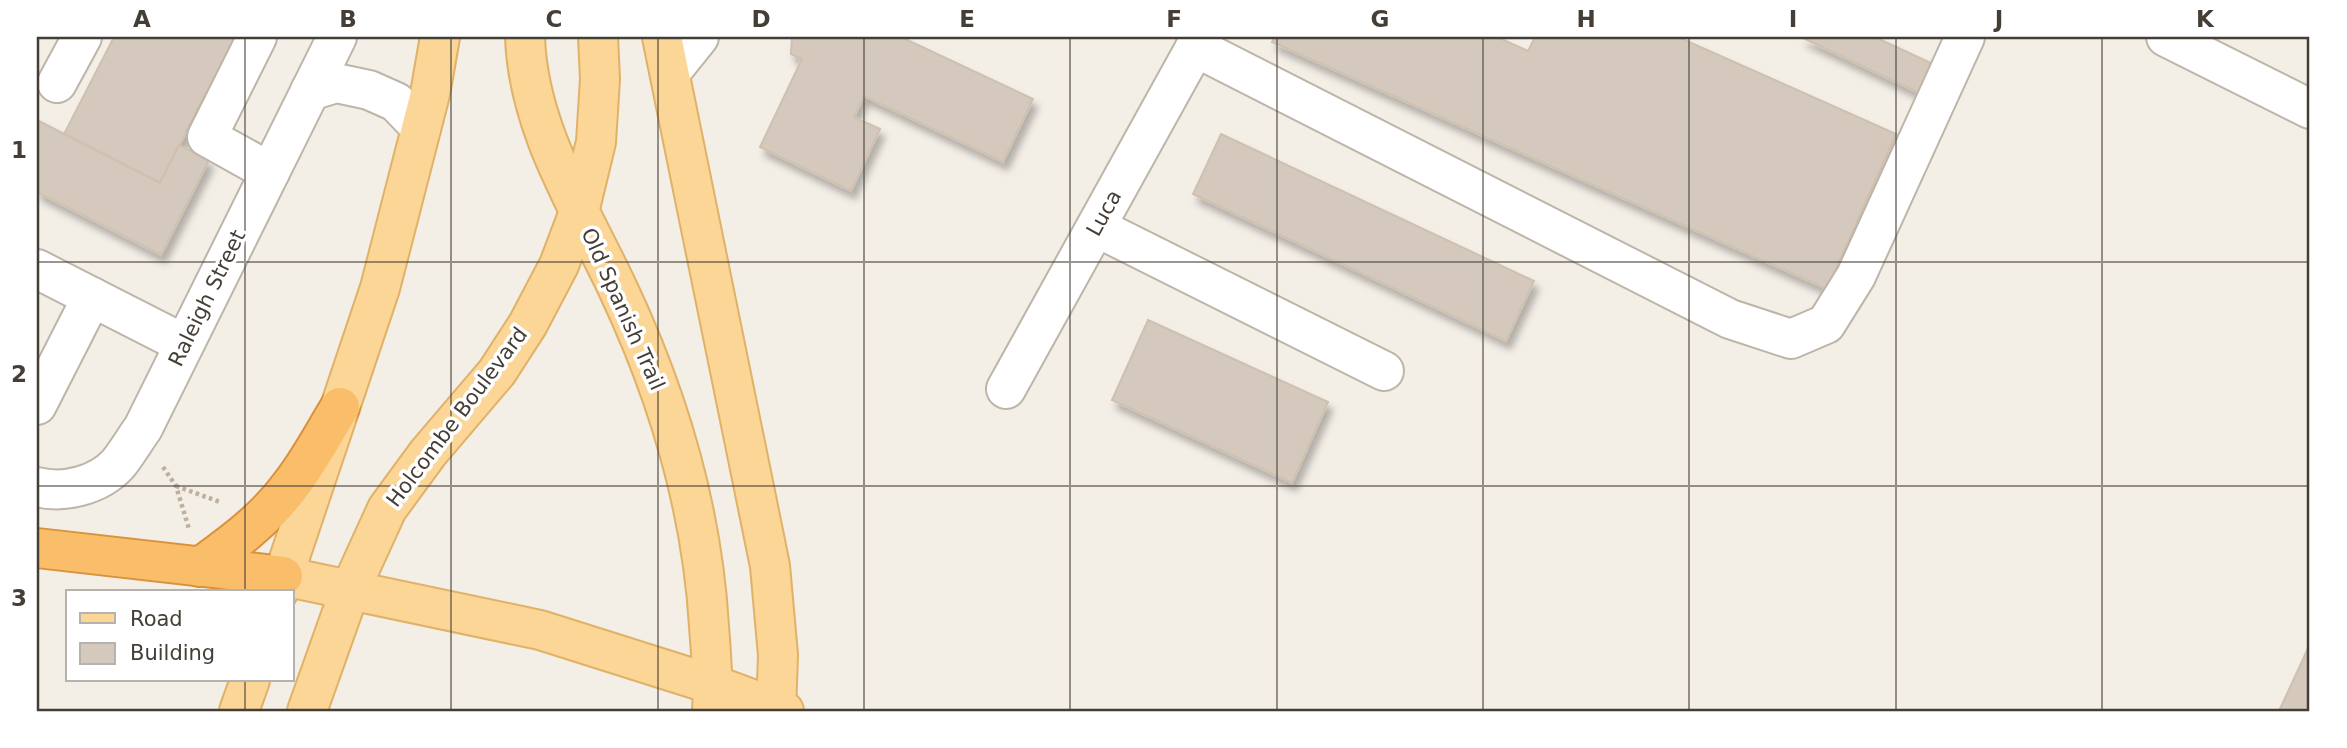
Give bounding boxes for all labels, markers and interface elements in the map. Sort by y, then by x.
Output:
text: A [133,6,151,32]
text: B [339,6,357,32]
text: C [546,6,562,32]
text: D [751,6,771,32]
text: E [959,6,975,32]
text: F [1166,6,1182,32]
text: G [1371,6,1389,32]
text: H [1576,6,1596,32]
text: I [1789,6,1797,32]
text: J [1993,6,2003,32]
text: K [2196,6,2215,32]
text: 1 [11,137,27,163]
street label: Luca [1082,186,1126,240]
street label: Old Spanish Trail [576,224,670,394]
street label: Raleigh Street [164,226,250,370]
street label: Holcombe Boulevard [382,323,532,511]
text: 2 [11,361,27,387]
text: 3 [11,585,27,611]
legend [66,590,294,682]
text: Road [130,607,183,631]
text: Building [130,641,215,665]

